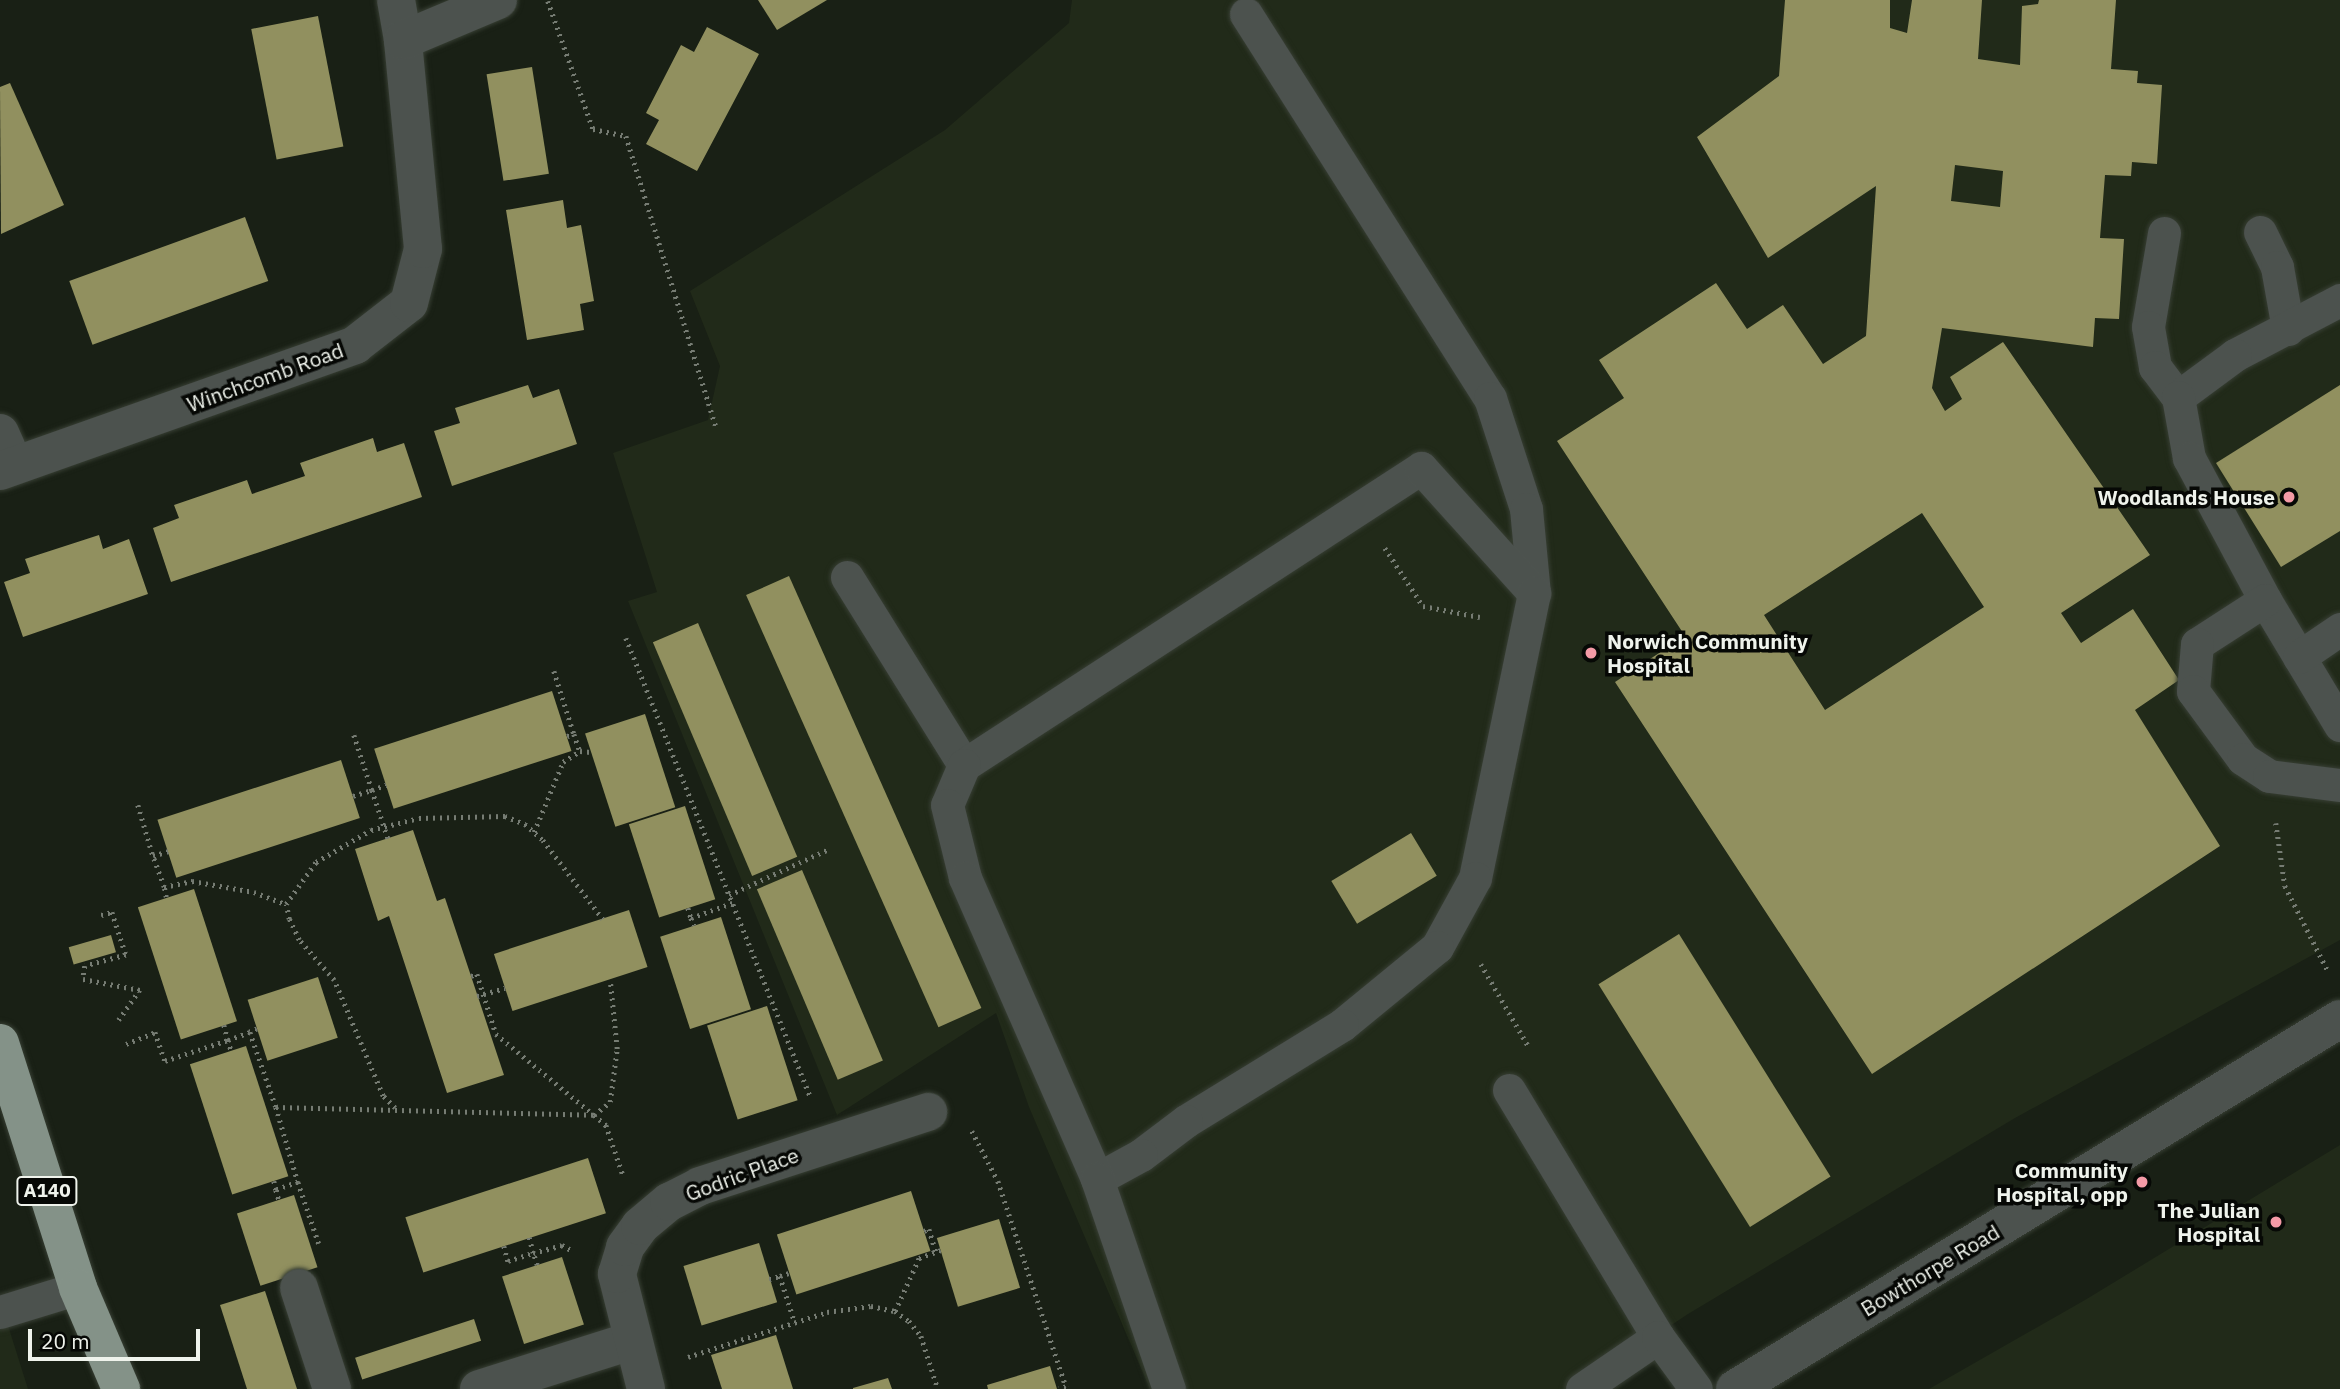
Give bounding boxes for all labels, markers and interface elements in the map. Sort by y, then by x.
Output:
street label: Winchcomb Road [183,337,347,417]
place label: Woodlands House [2098,484,2275,510]
marker: Woodlands House [2281,489,2297,505]
place label: Norwich Community Hospital [1607,628,1808,678]
marker: Norwich Community Hospital [1581,643,1601,663]
street label: Godric Place [682,1142,802,1206]
place label: Community Hospital, opp [1996,1157,2128,1207]
marker: Community Hospital, opp [2134,1174,2150,1190]
road number: A140 [16,1176,78,1206]
place label: The Julian Hospital [2157,1197,2260,1247]
marker: The Julian Hospital [2266,1212,2286,1232]
street label: Bowthorpe Road [1856,1219,2004,1321]
scale bar [32,1316,203,1360]
text: 20 m [41,1327,90,1355]

